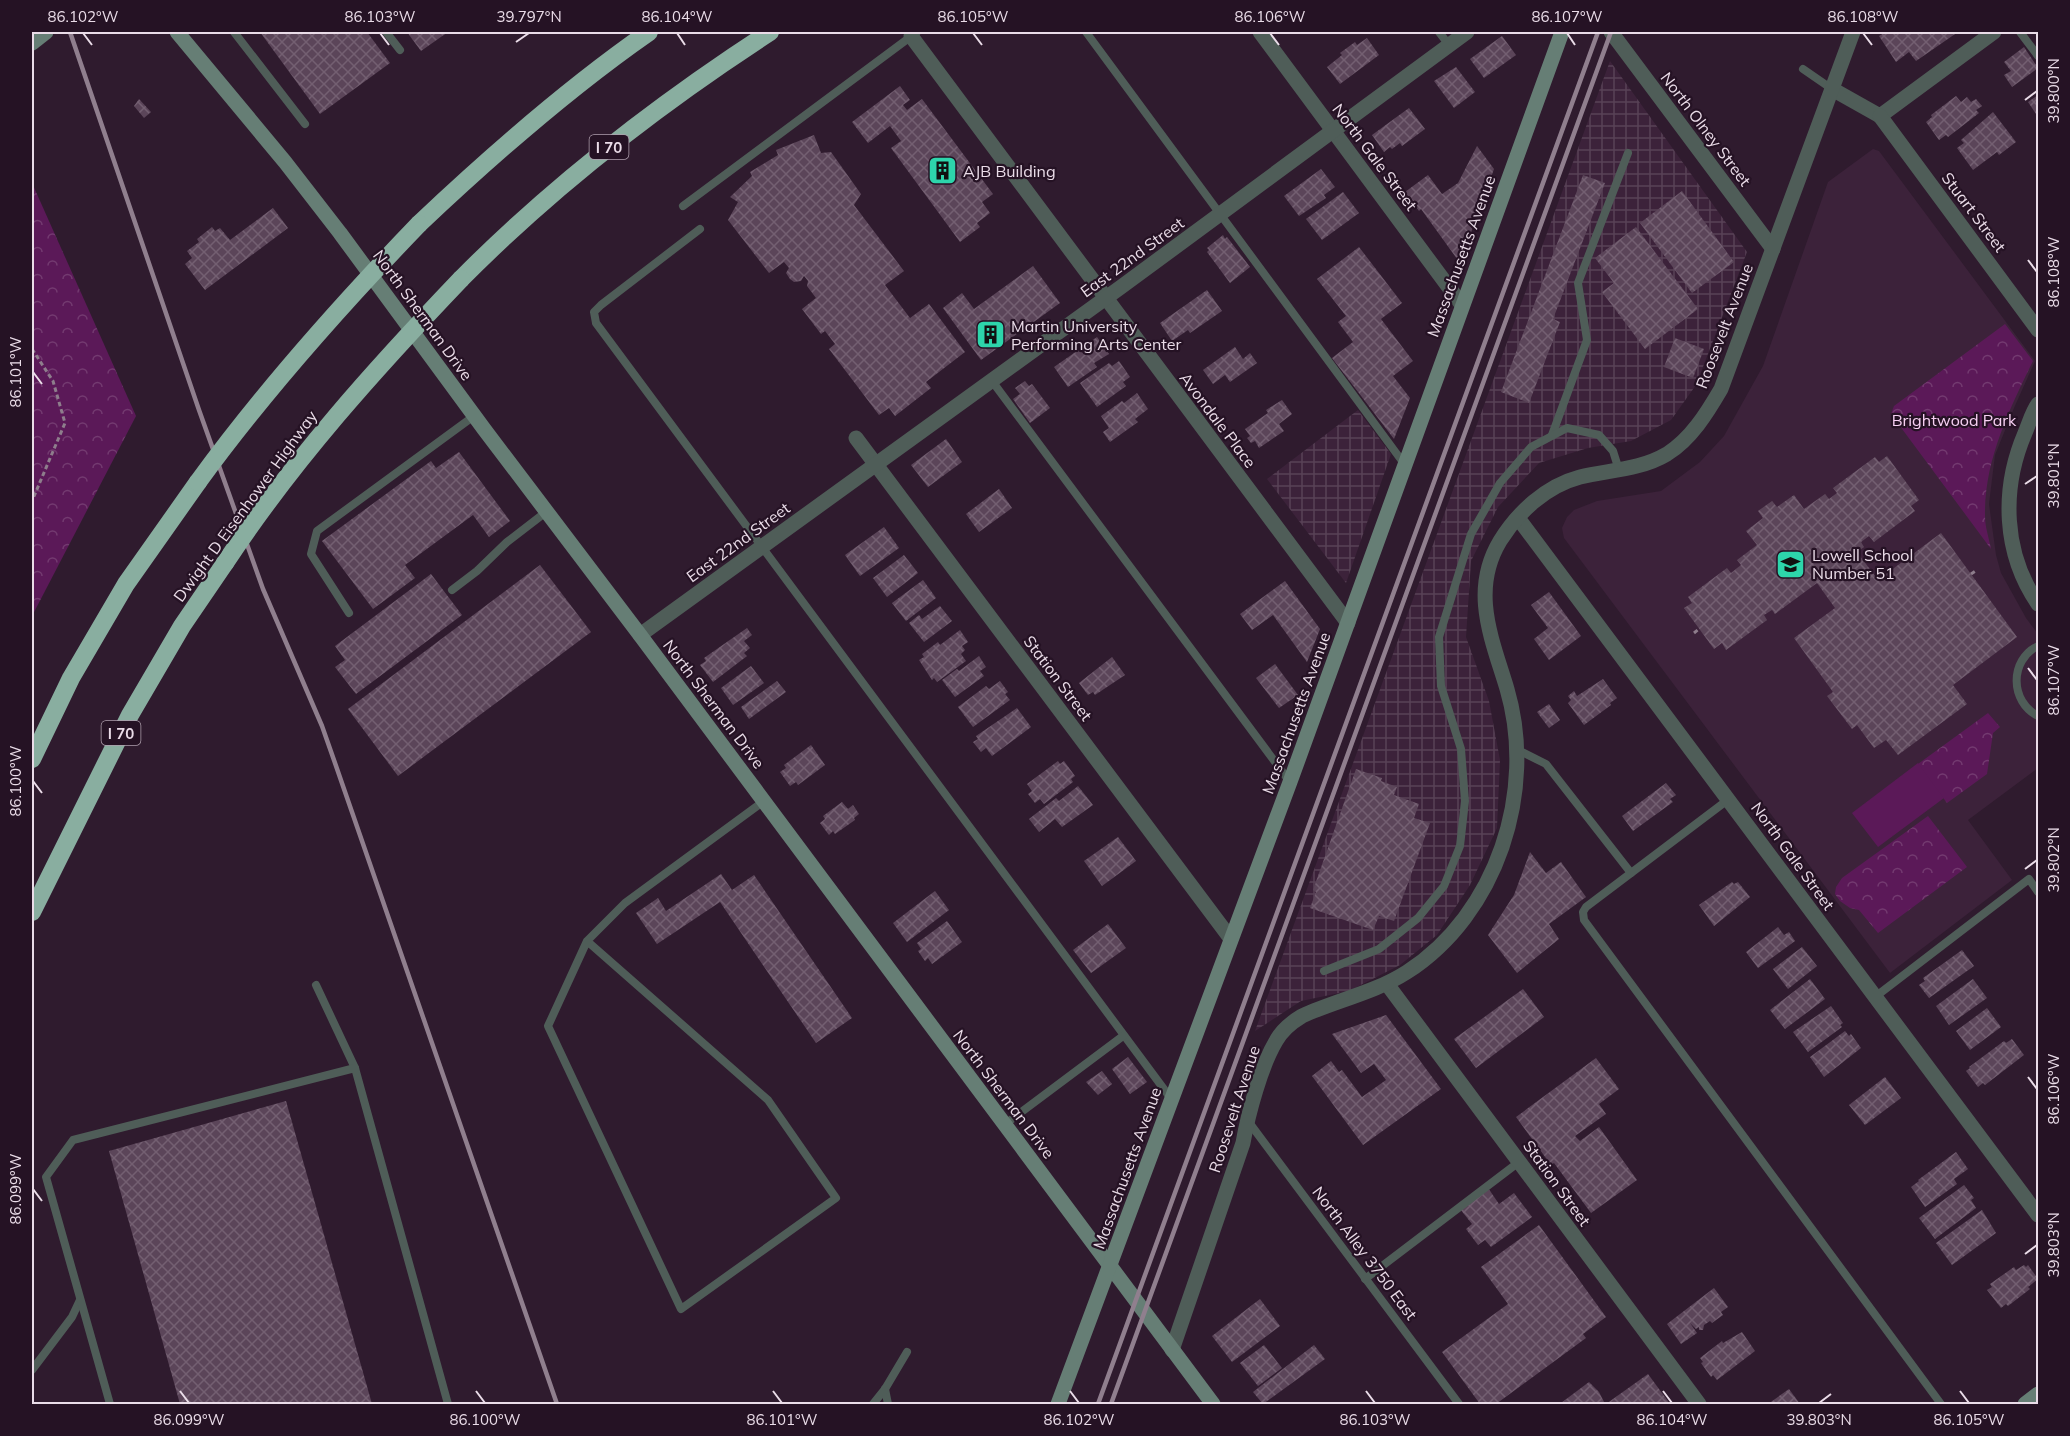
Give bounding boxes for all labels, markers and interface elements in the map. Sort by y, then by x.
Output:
text: 86.102°W [48,7,119,26]
text: 86.103°W [345,7,416,26]
text: 39.797°N [496,7,562,26]
text: 86.104°W [642,7,713,26]
text: 86.105°W [938,7,1009,26]
text: 86.106°W [1235,7,1306,26]
text: 86.107°W [1532,7,1603,26]
text: 86.108°W [1828,7,1899,26]
text: 39.800°N [2044,58,2063,124]
street label: North Olney Street [1657,68,1756,190]
street label: North Gale Street [1328,100,1422,215]
road number: I 70 [590,135,628,159]
building icon: AJB Building [926,155,958,187]
place label: AJB Building [963,161,1056,181]
street label: Stuart Street [1938,168,2011,256]
street label: Massachusetts Avenue [1422,172,1500,340]
street label: East 22nd Street [1076,212,1188,301]
text: 86.108°W [2044,236,2063,307]
street label: North Sherman Drive [369,246,477,384]
street label: Roosevelt Avenue [1691,261,1757,391]
place label: Martin University Performing Arts Center [1011,316,1182,354]
building icon: Martin University Performing Arts Center [974,319,1006,351]
text: 86.101°W [6,336,25,407]
street label: Avondale Place [1176,368,1260,472]
street label: Dwight D Eisenhower Highway [169,406,321,606]
park label: Brightwood Park [1892,410,2017,430]
text: 39.801°N [2044,443,2063,509]
street label: East 22nd Street [682,497,794,586]
place label: Lowell School Number 51 [1812,545,1913,583]
school or university icon: Lowell School Number 51 [1775,548,1807,580]
street label: Massachusetts Avenue [1257,629,1335,797]
street label: Station Street [1019,631,1097,725]
street label: North Sherman Drive [659,636,769,772]
text: 86.107°W [2044,644,2063,715]
road number: I 70 [102,721,140,745]
text: 86.100°W [6,745,25,816]
street label: North Gale Street [1747,798,1839,914]
text: 39.802°N [2044,827,2063,893]
street label: North Sherman Drive [949,1026,1059,1162]
street label: Roosevelt Avenue [1204,1043,1264,1175]
text: 86.106°W [2044,1053,2063,1124]
street label: Massachusetts Avenue [1088,1084,1166,1252]
street label: Station Street [1519,1136,1595,1230]
text: 86.099°W [6,1153,25,1224]
street label: North Alley 3750 East [1308,1182,1422,1324]
text: 39.803°N [2044,1212,2063,1278]
text: 86.099°W [154,1410,225,1429]
text: 86.100°W [450,1410,521,1429]
text: 86.101°W [747,1410,818,1429]
text: 86.102°W [1044,1410,1115,1429]
text: 86.103°W [1340,1410,1411,1429]
text: 86.104°W [1637,1410,1708,1429]
text: 39.803°N [1786,1410,1852,1429]
text: 86.105°W [1934,1410,2005,1429]

